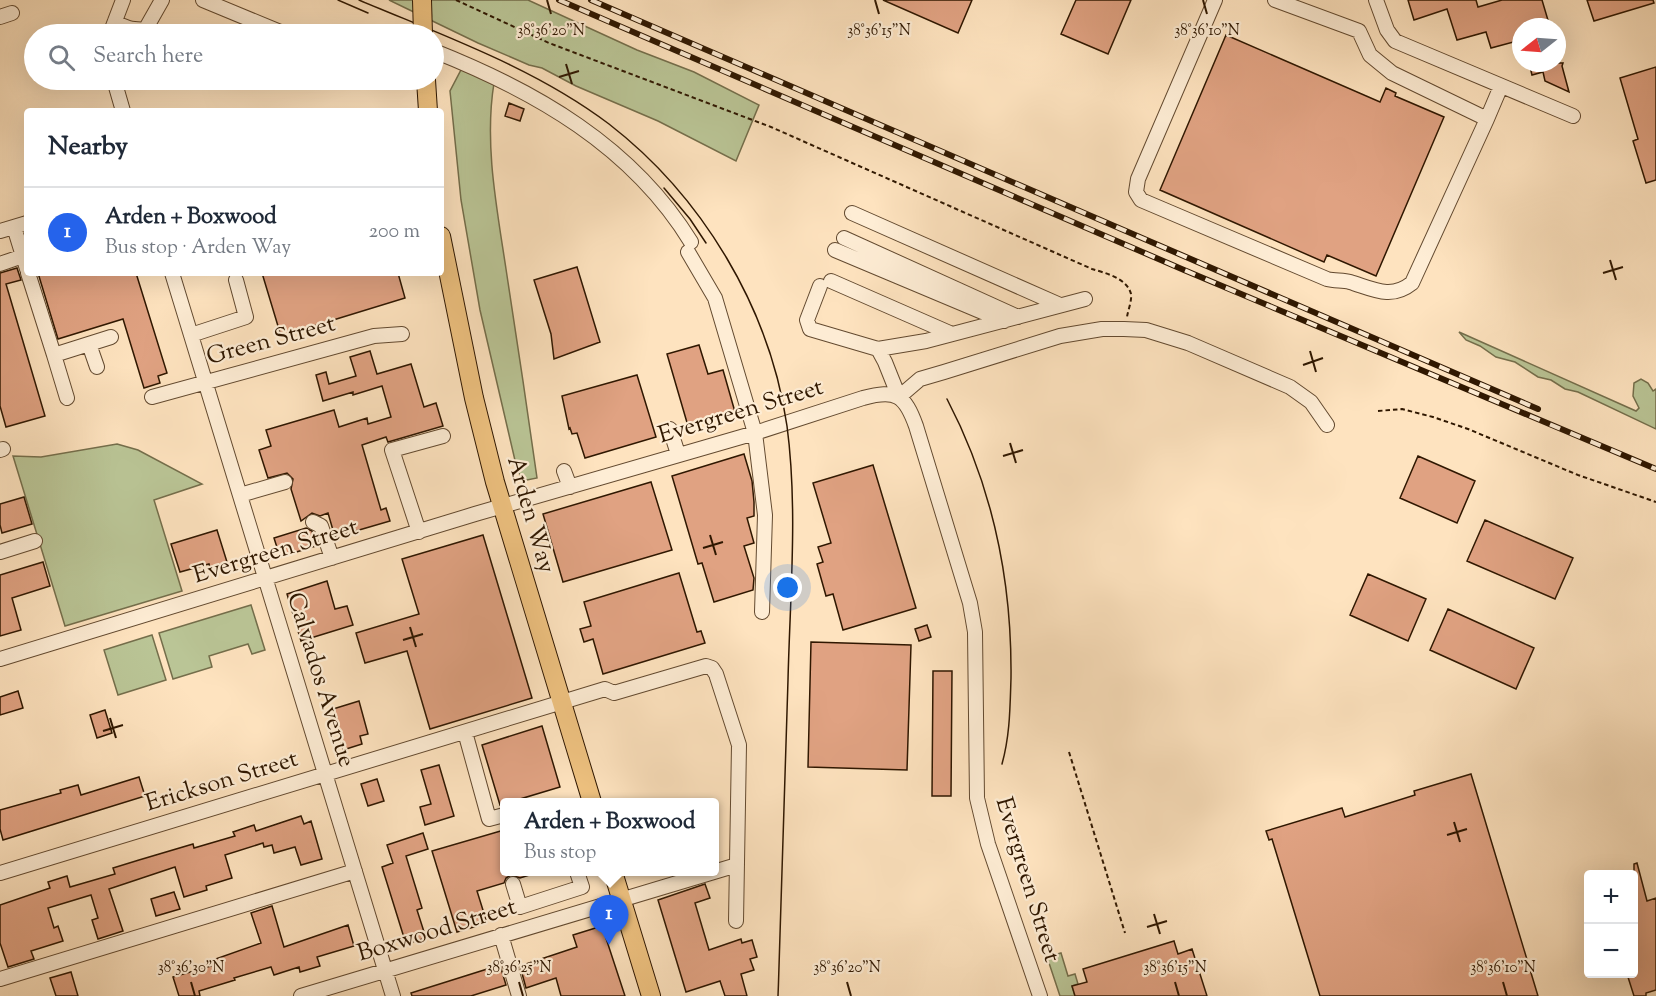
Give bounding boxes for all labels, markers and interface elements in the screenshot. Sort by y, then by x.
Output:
north arrow [1512,18,1566,72]
text: 38°36'20"N [517,21,585,42]
text: 38°36'15"N [847,21,911,42]
text: 38°36'10"N [1174,21,1240,42]
search box [24,24,444,90]
icon: search [45,41,78,74]
text: Search here [93,41,203,73]
text: Nearby [48,129,128,166]
text: Arden + Boxwood [105,202,277,234]
text: 1 [64,218,71,247]
text: 200 m [369,218,420,247]
text: Bus stop · Arden Way [105,234,291,263]
street label: Green Street [203,307,339,375]
street label: Evergreen Street [654,371,828,453]
street label: Arden Way [497,453,563,577]
street label: Evergreen Street [189,511,363,593]
your location [773,573,802,602]
street label: Calvados Avenue [277,588,363,772]
street label: Erickson Street [142,743,302,821]
street label: Evergreen Street [986,793,1068,967]
popup [500,798,719,876]
text: Arden + Boxwood [524,807,695,839]
text: Bus stop [524,839,596,868]
map controls [1584,870,1638,978]
button: + [1584,870,1638,924]
street label: Boxwood Street [353,891,521,971]
pin: 1 [590,896,628,945]
button: − [1584,924,1638,978]
text: 38°36'30"N [158,958,224,979]
text: 38°36'25"N [486,958,552,979]
text: 38°36'20"N [813,958,881,979]
text: 38°36'15"N [1143,958,1207,979]
text: 38°36'10"N [1470,958,1536,979]

